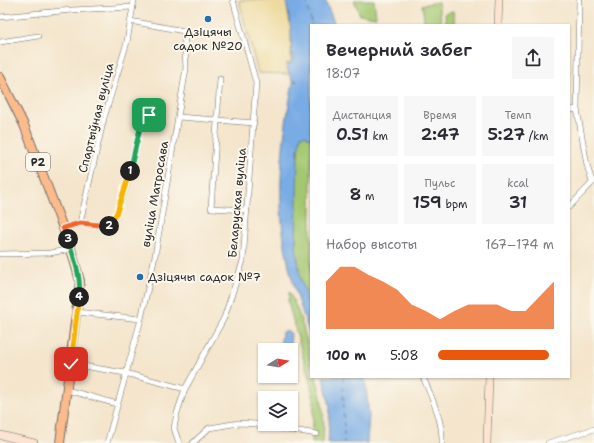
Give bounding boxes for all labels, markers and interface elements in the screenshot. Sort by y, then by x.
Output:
marker: Дзіцячы садок №20 [203,14,213,24]
place label: Дзіцячы садок №20 [173,24,243,54]
button: share [512,37,554,79]
text: Вечерний забег [326,38,472,62]
street label: Спартыўная вуліца [75,61,118,175]
text: 18:07 [326,65,360,82]
pin [132,98,166,132]
icon: arrive [138,104,160,126]
text: Дистанция [332,108,392,123]
text: Время [423,108,457,123]
text: Темп [505,108,531,123]
text: 0.51 [336,123,369,145]
text: 2:47 [420,123,460,145]
text: 5:27 [488,123,525,145]
text: km [369,129,388,144]
text: /km [525,129,548,144]
street label: вуліца Матросава [138,139,172,249]
street label: Беларуская вуліца [224,147,250,259]
road number: Р2 [26,153,50,171]
pin: 1 [120,161,140,181]
text: 1 [127,163,133,178]
text: Пульс [425,176,455,191]
text: kcal [507,176,529,191]
text: 8 [349,183,361,205]
text: m [361,189,375,204]
text: 159 [412,191,442,213]
text: 31 [509,191,527,213]
text: bpm [442,197,468,212]
pin: 2 [99,216,119,236]
text: 2 [105,218,113,233]
pin: 3 [58,229,78,249]
text: 3 [64,231,72,246]
text: Набор высоты [326,236,417,253]
text: 167–174 m [485,236,554,253]
place label: Дзіцячы садок №7 [148,269,261,285]
marker: Дзіцячы садок №7 [135,272,145,282]
pin: 4 [69,287,89,307]
text: 4 [75,289,83,304]
north arrow [258,343,298,383]
map controls [258,343,298,431]
pin [54,347,88,381]
text: 100 m [326,347,366,364]
text: 5:08 [390,347,419,364]
icon: check [60,353,82,375]
button: layers [258,391,298,431]

